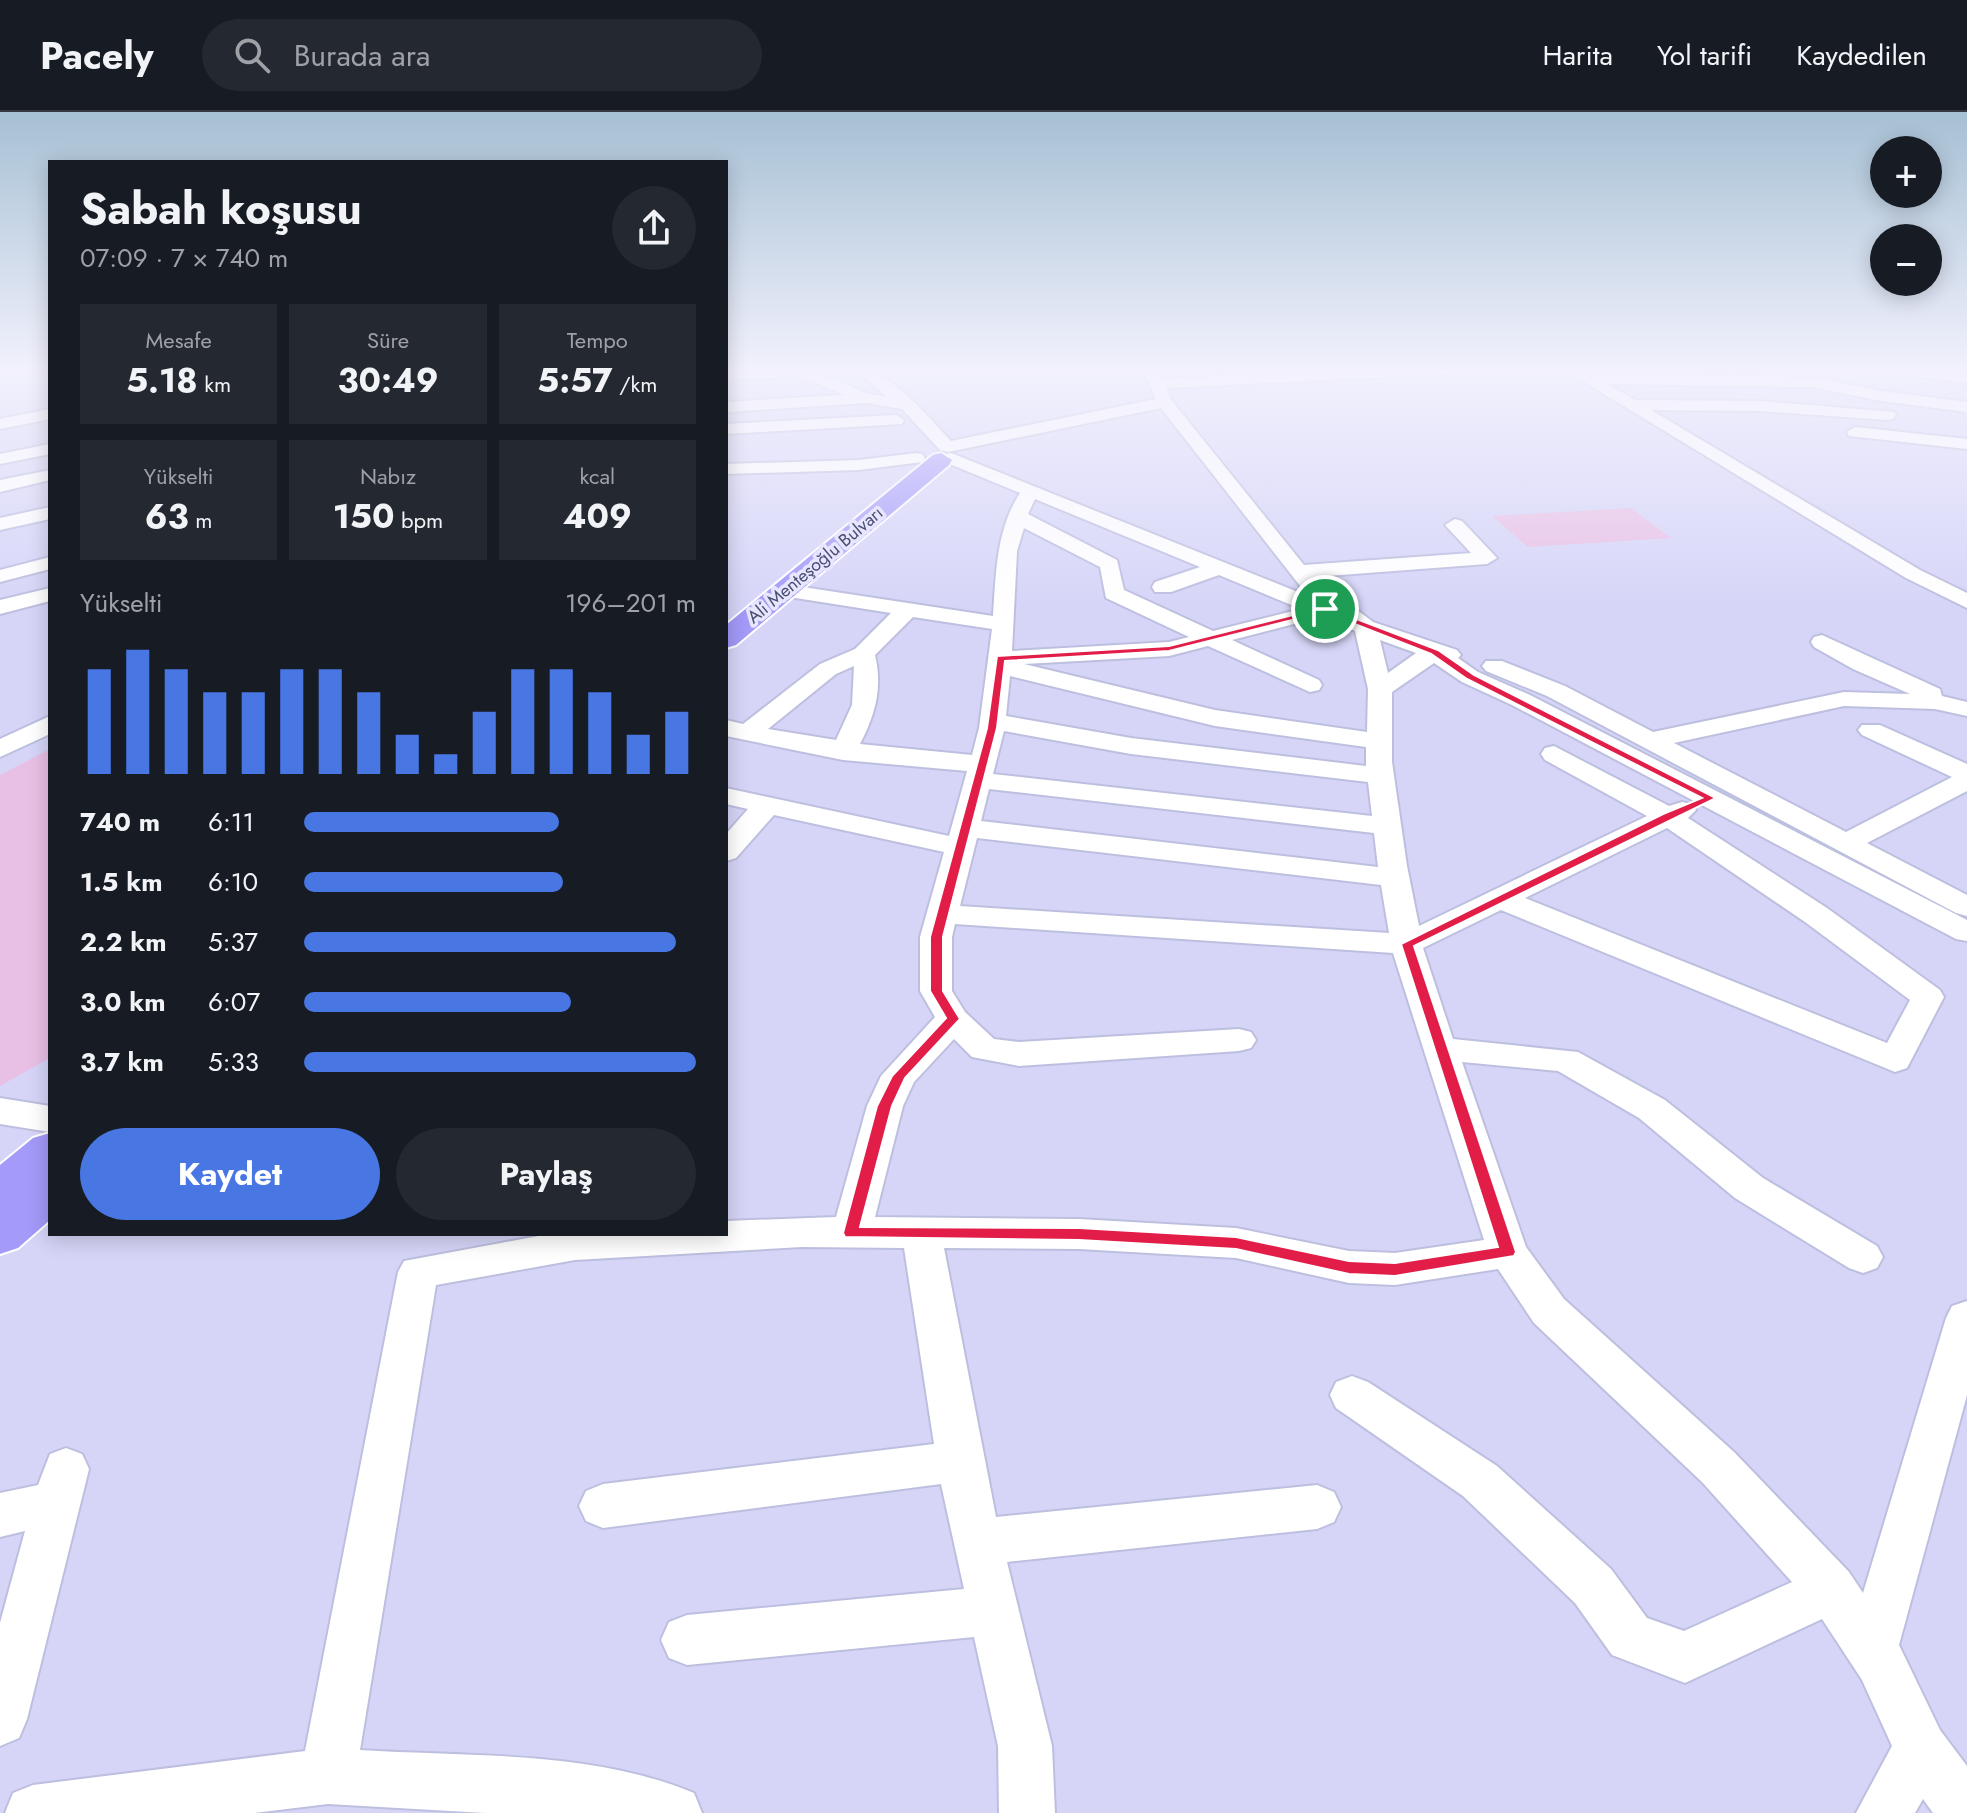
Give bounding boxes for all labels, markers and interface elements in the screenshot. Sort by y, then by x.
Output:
search box [202,19,762,91]
text: Pacely [40,28,154,83]
icon: search [230,33,274,77]
text: Burada ara [294,34,431,77]
text: Harita [1542,35,1613,76]
text: Yol tarifi [1657,35,1752,76]
text: Kaydedilen [1796,35,1927,76]
map controls [1870,136,1942,296]
button: + [1870,136,1942,208]
text: Sabah koşusu [80,177,362,241]
button: share [612,186,696,270]
button: − [1870,224,1942,296]
text: 07:09 · 7 × 740 m [80,239,288,277]
text: Mesafe [146,324,212,356]
text: Süre [367,324,409,356]
text: Tempo [567,324,628,356]
text: 5.18 [126,356,198,405]
text: 30:49 [337,356,439,405]
text: 5:57 [537,356,613,405]
text: km [198,368,231,400]
text: /km [613,368,657,400]
text: Yükselti [144,460,214,492]
text: Nabız [360,460,416,492]
text: kcal [580,460,615,492]
text: 63 [145,492,189,541]
text: 150 [333,492,394,541]
text: 409 [563,492,632,541]
street label: Ali Menteşoğlu Bulvarı [741,500,889,630]
text: m [189,504,212,536]
text: bpm [394,504,443,536]
pin [1291,575,1359,643]
text: Yükselti [80,584,163,622]
text: 196–201 m [565,584,696,622]
icon: arrive [1303,587,1347,631]
text: 740 m [80,803,160,841]
text: 6:11 [208,803,254,841]
text: 1.5 km [80,863,163,901]
text: 6:10 [208,863,258,901]
text: 2.2 km [80,923,167,961]
text: 5:37 [208,923,258,961]
text: 3.0 km [80,983,165,1021]
text: 6:07 [208,983,260,1021]
text: 3.7 km [80,1043,164,1081]
text: 5:33 [208,1043,259,1081]
button: Kaydet [80,1128,380,1220]
button: Paylaş [396,1128,696,1220]

